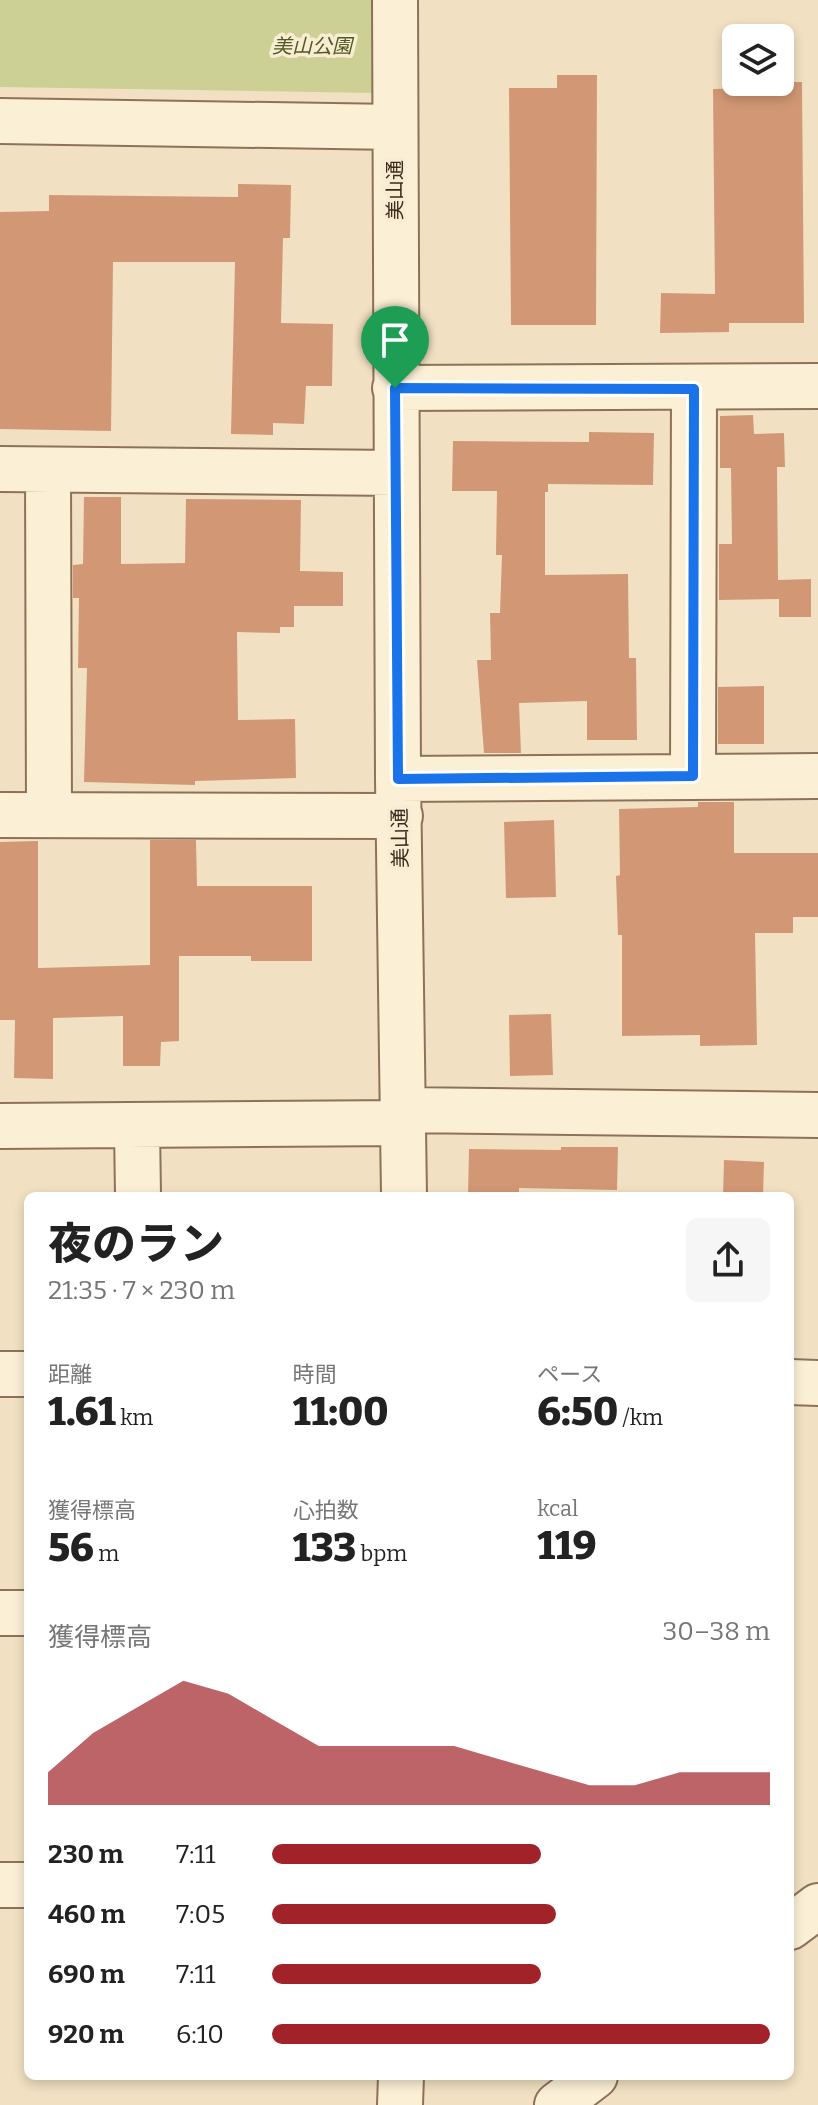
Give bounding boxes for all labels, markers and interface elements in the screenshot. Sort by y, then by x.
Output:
map controls [722,24,794,96]
button: layers [722,24,794,96]
park label: 美山公園 [272,34,355,58]
street label: 美山通 [383,160,407,220]
pin [361,306,429,388]
icon: arrive [373,318,417,362]
street label: 美山通 [387,808,413,868]
text: 夜のラン [48,1218,224,1271]
button: share [686,1218,770,1302]
text: 21:35 · 7 × 230 m [48,1275,235,1306]
text: 距離 [48,1361,92,1388]
text: 時間 [293,1361,337,1388]
text: ペース [537,1361,602,1388]
text: 1.61 [48,1388,116,1436]
text: 11:00 [293,1388,388,1436]
text: 6:50 [537,1388,618,1436]
text: km [116,1404,153,1431]
text: /km [618,1404,663,1431]
text: kcal [537,1495,578,1522]
text: 獲得標高 [48,1497,136,1524]
text: 心拍数 [293,1497,359,1524]
text: 119 [537,1522,597,1570]
text: 56 [48,1524,94,1572]
text: 133 [293,1524,356,1572]
text: m [94,1540,119,1567]
text: bpm [356,1540,407,1567]
text: 30–38 m [663,1616,770,1647]
text: 獲得標高 [48,1622,152,1653]
text: 230 m [48,1839,124,1870]
text: 7:11 [176,1839,216,1870]
text: 460 m [48,1899,125,1930]
text: 7:05 [176,1899,225,1930]
text: 690 m [48,1959,125,1990]
text: 7:11 [176,1959,216,1990]
text: 920 m [48,2019,124,2050]
text: 6:10 [176,2019,224,2050]

